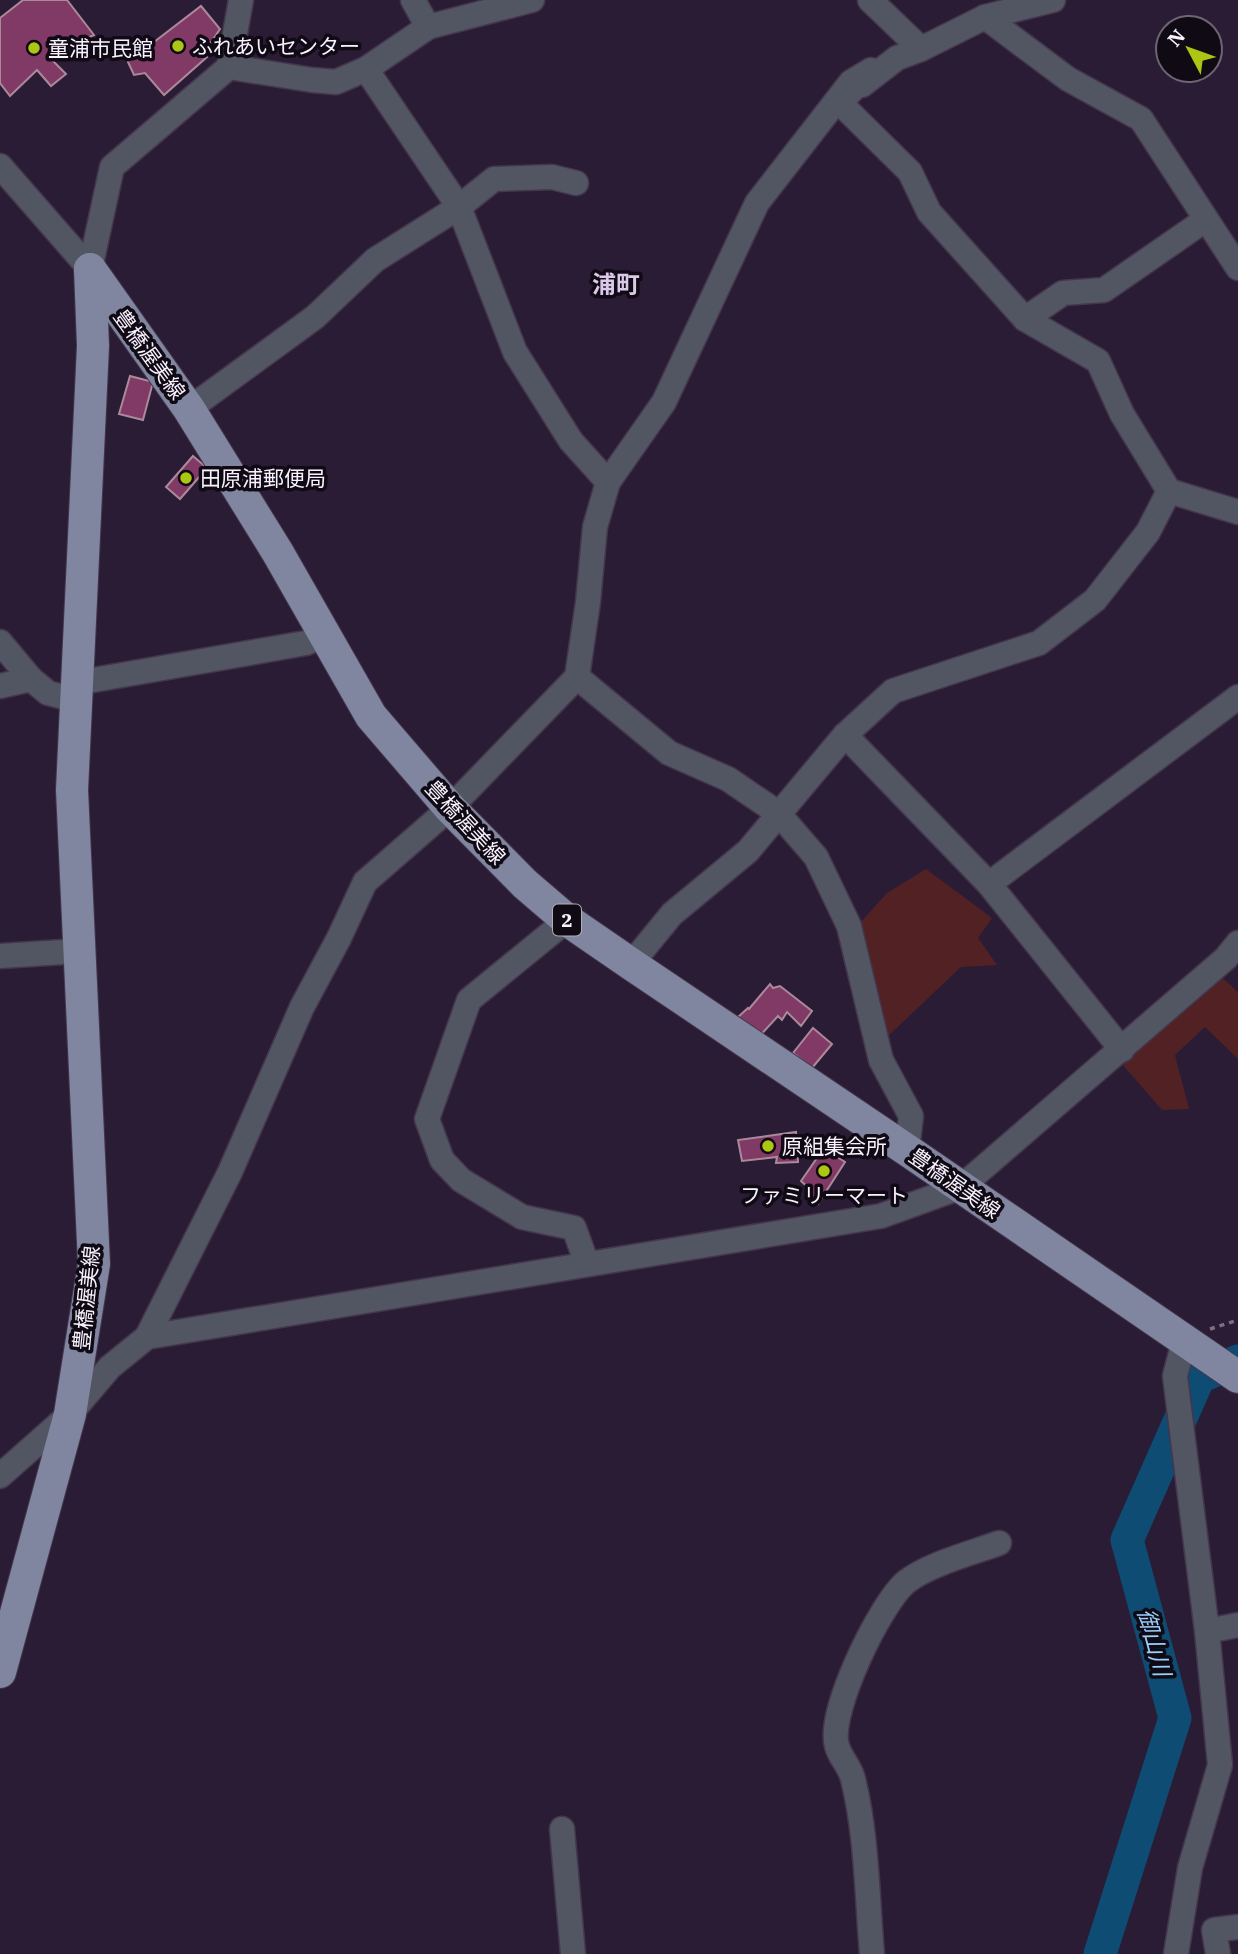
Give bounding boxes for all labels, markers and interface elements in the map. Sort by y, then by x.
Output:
north arrow [1154,14,1224,84]
text: N [1162,24,1190,51]
place label: ふれあいセンター [192,32,360,60]
place label: 童浦市民館 [48,34,153,62]
marker: ふれあいセンター [170,38,186,54]
marker: 童浦市民館 [26,40,42,56]
district label: 浦町 [592,268,640,300]
street label: 豊橋渥美線 [108,303,192,405]
place label: 田原浦郵便局 [200,464,326,492]
marker: 田原浦郵便局 [178,470,194,486]
street label: 豊橋渥美線 [420,774,512,870]
road number: 2 [553,904,581,936]
place label: 原組集会所 [782,1132,887,1160]
marker: 原組集会所 [760,1138,776,1154]
street label: 豊橋渥美線 [904,1141,1006,1225]
marker: ファミリーマート [816,1163,832,1179]
place label: ファミリーマート [740,1181,908,1209]
street label: 豊橋渥美線 [67,1244,105,1352]
water label: 御山川 [1132,1605,1179,1682]

